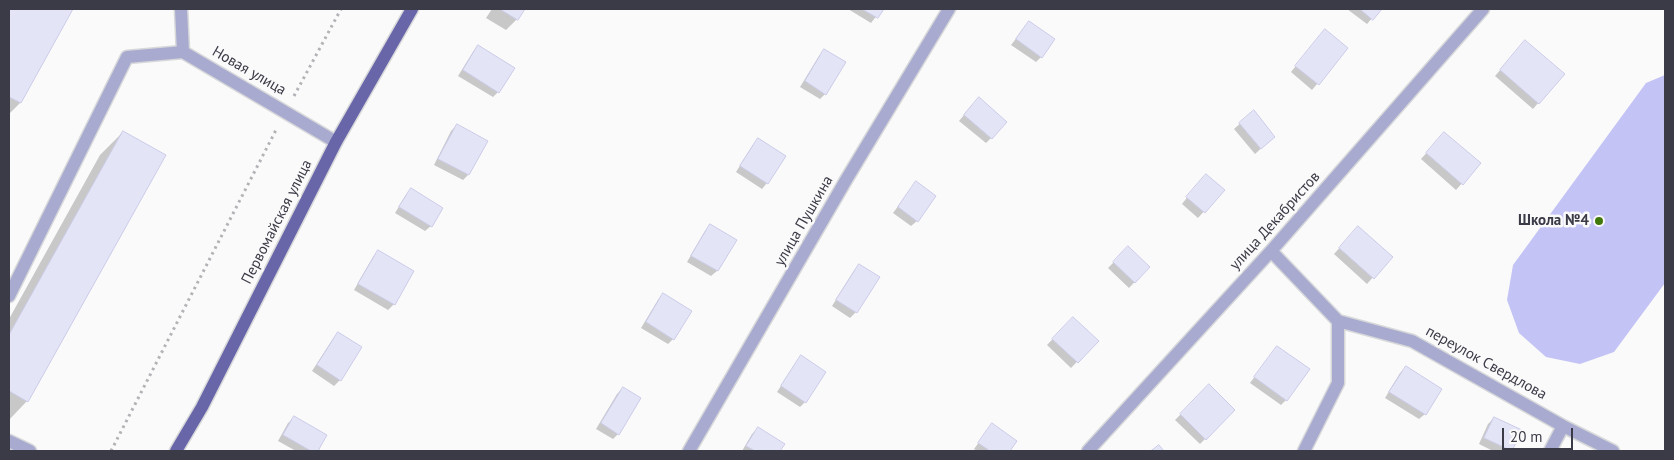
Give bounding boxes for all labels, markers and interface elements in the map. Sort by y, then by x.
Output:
street label: Новая улица [209,43,289,99]
street label: Первомайская улица [238,157,316,287]
street label: улица Декабристов [1226,168,1324,274]
street label: улица Пушкина [771,173,837,269]
place label: Школа №4 [1518,212,1589,230]
marker: Школа №4 [1593,215,1605,227]
street label: переулок Свердлова [1422,322,1550,404]
scale bar [1504,418,1575,450]
text: 20 m [1510,427,1543,446]

